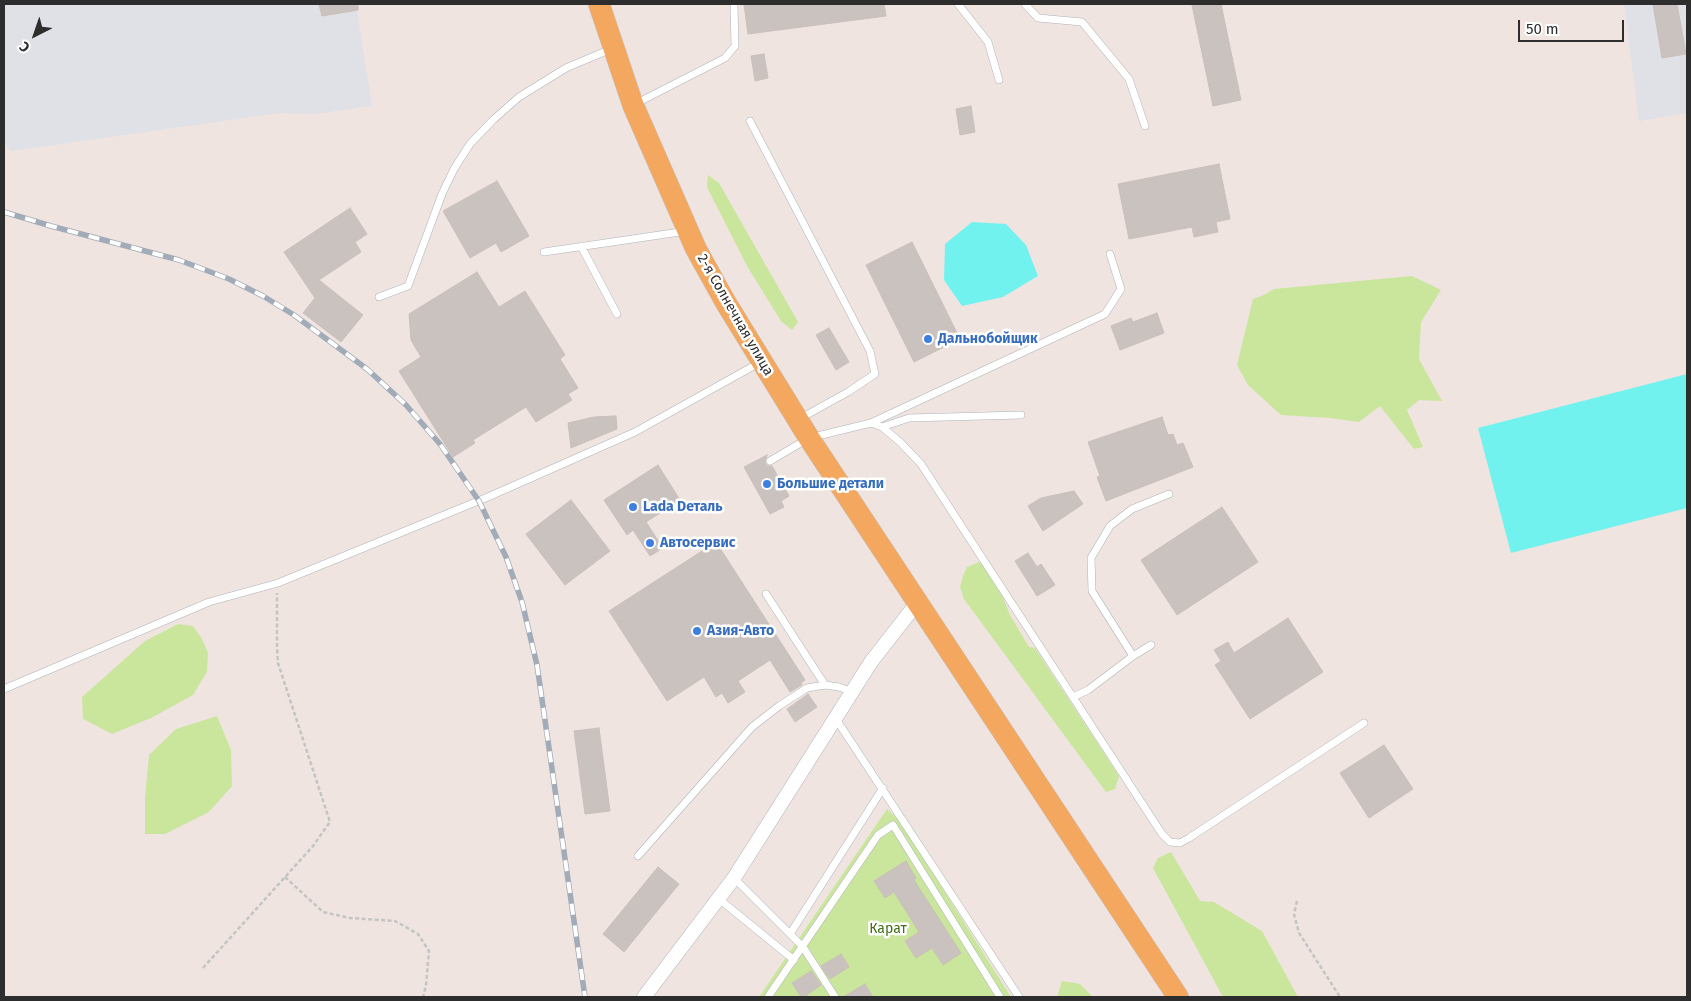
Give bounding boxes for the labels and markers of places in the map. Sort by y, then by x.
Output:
place label: Дальнобойщик [938,331,1038,347]
marker: Дальнобойщик [922,333,934,345]
place label: Большие детали [777,476,884,492]
marker: Большие детали [761,478,773,490]
place label: Lada Dеталь [643,499,723,515]
marker: Lada Dеталь [627,501,639,513]
place label: Автосервис [660,535,736,551]
marker: Автосервис [644,537,656,549]
place label: Азия-Авто [707,623,774,639]
marker: Азия-Авто [691,625,703,637]

